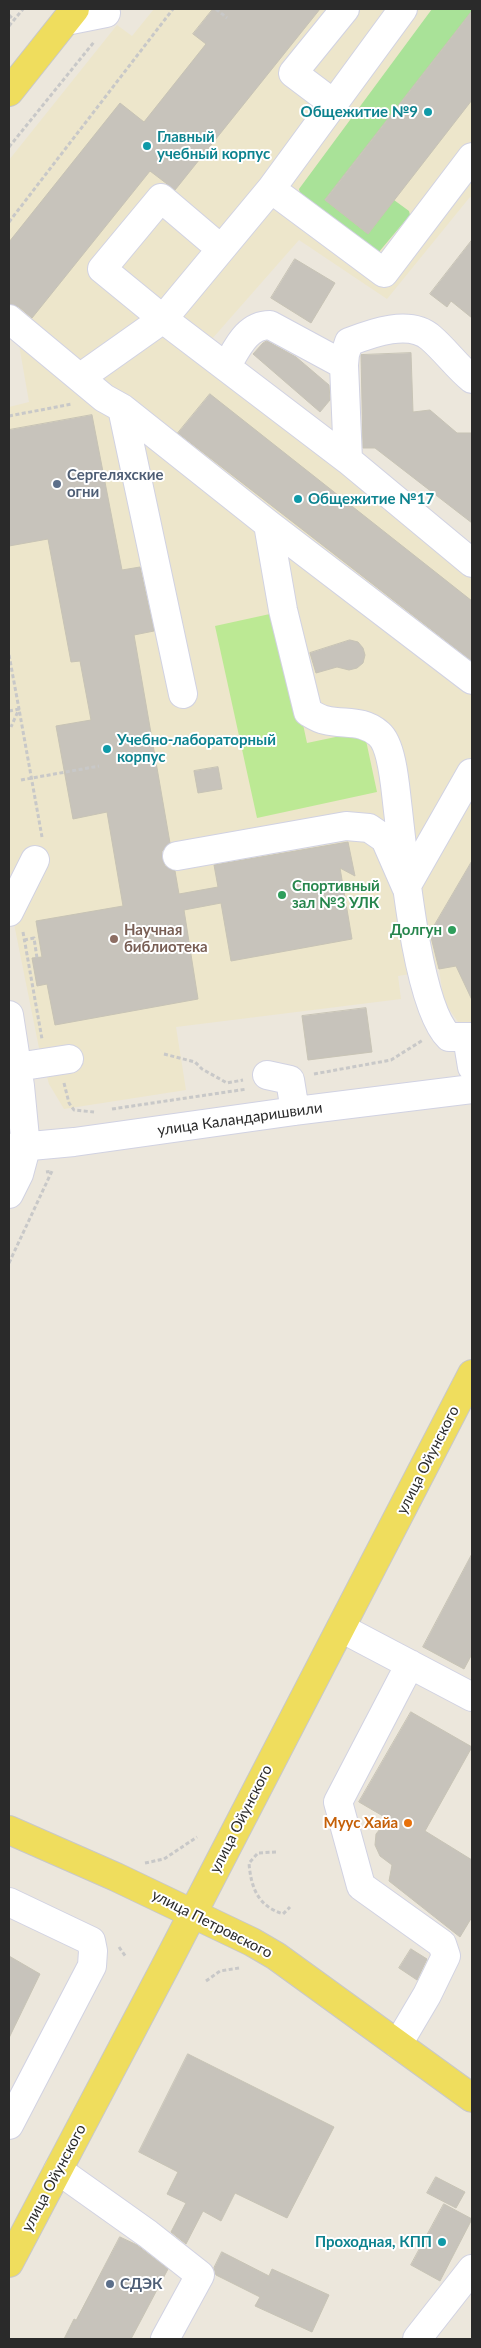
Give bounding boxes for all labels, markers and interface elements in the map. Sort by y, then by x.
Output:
place label: Общежитие №9 [301,103,418,121]
marker: Общежитие №9 [422,106,434,118]
place label: Главный учебный корпус [157,128,270,163]
marker: Главный учебный корпус [141,140,153,152]
place label: Сергеляхские огни [67,466,164,501]
marker: Сергеляхские огни [51,478,63,490]
place label: Общежитие №17 [308,490,434,508]
marker: Общежитие №17 [292,493,304,505]
place label: Учебно-лабораторный корпус [117,731,276,766]
marker: Учебно-лабораторный корпус [101,743,113,755]
place label: Спортивный зал №3 УЛК [292,877,380,912]
marker: Спортивный зал №3 УЛК [276,889,288,901]
place label: Научная библиотека [124,921,208,956]
place label: Долгун [390,921,442,939]
marker: Долгун [446,924,458,936]
marker: Научная библиотека [108,933,120,945]
street label: улица Каландаришвили [156,1099,324,1139]
street label: улица Ойунского [393,1403,463,1517]
street label: улица Ойунского [206,1762,276,1876]
place label: Муус Хайа [324,1814,398,1832]
marker: Муус Хайа [402,1817,414,1829]
street label: улица Петровского [149,1886,275,1962]
street label: улица Ойунского [18,2121,90,2235]
place label: Проходная, КПП [315,2233,432,2251]
marker: Проходная, КПП [436,2236,448,2248]
place label: СДЭК [120,2275,163,2293]
marker: СДЭК [104,2278,116,2290]

